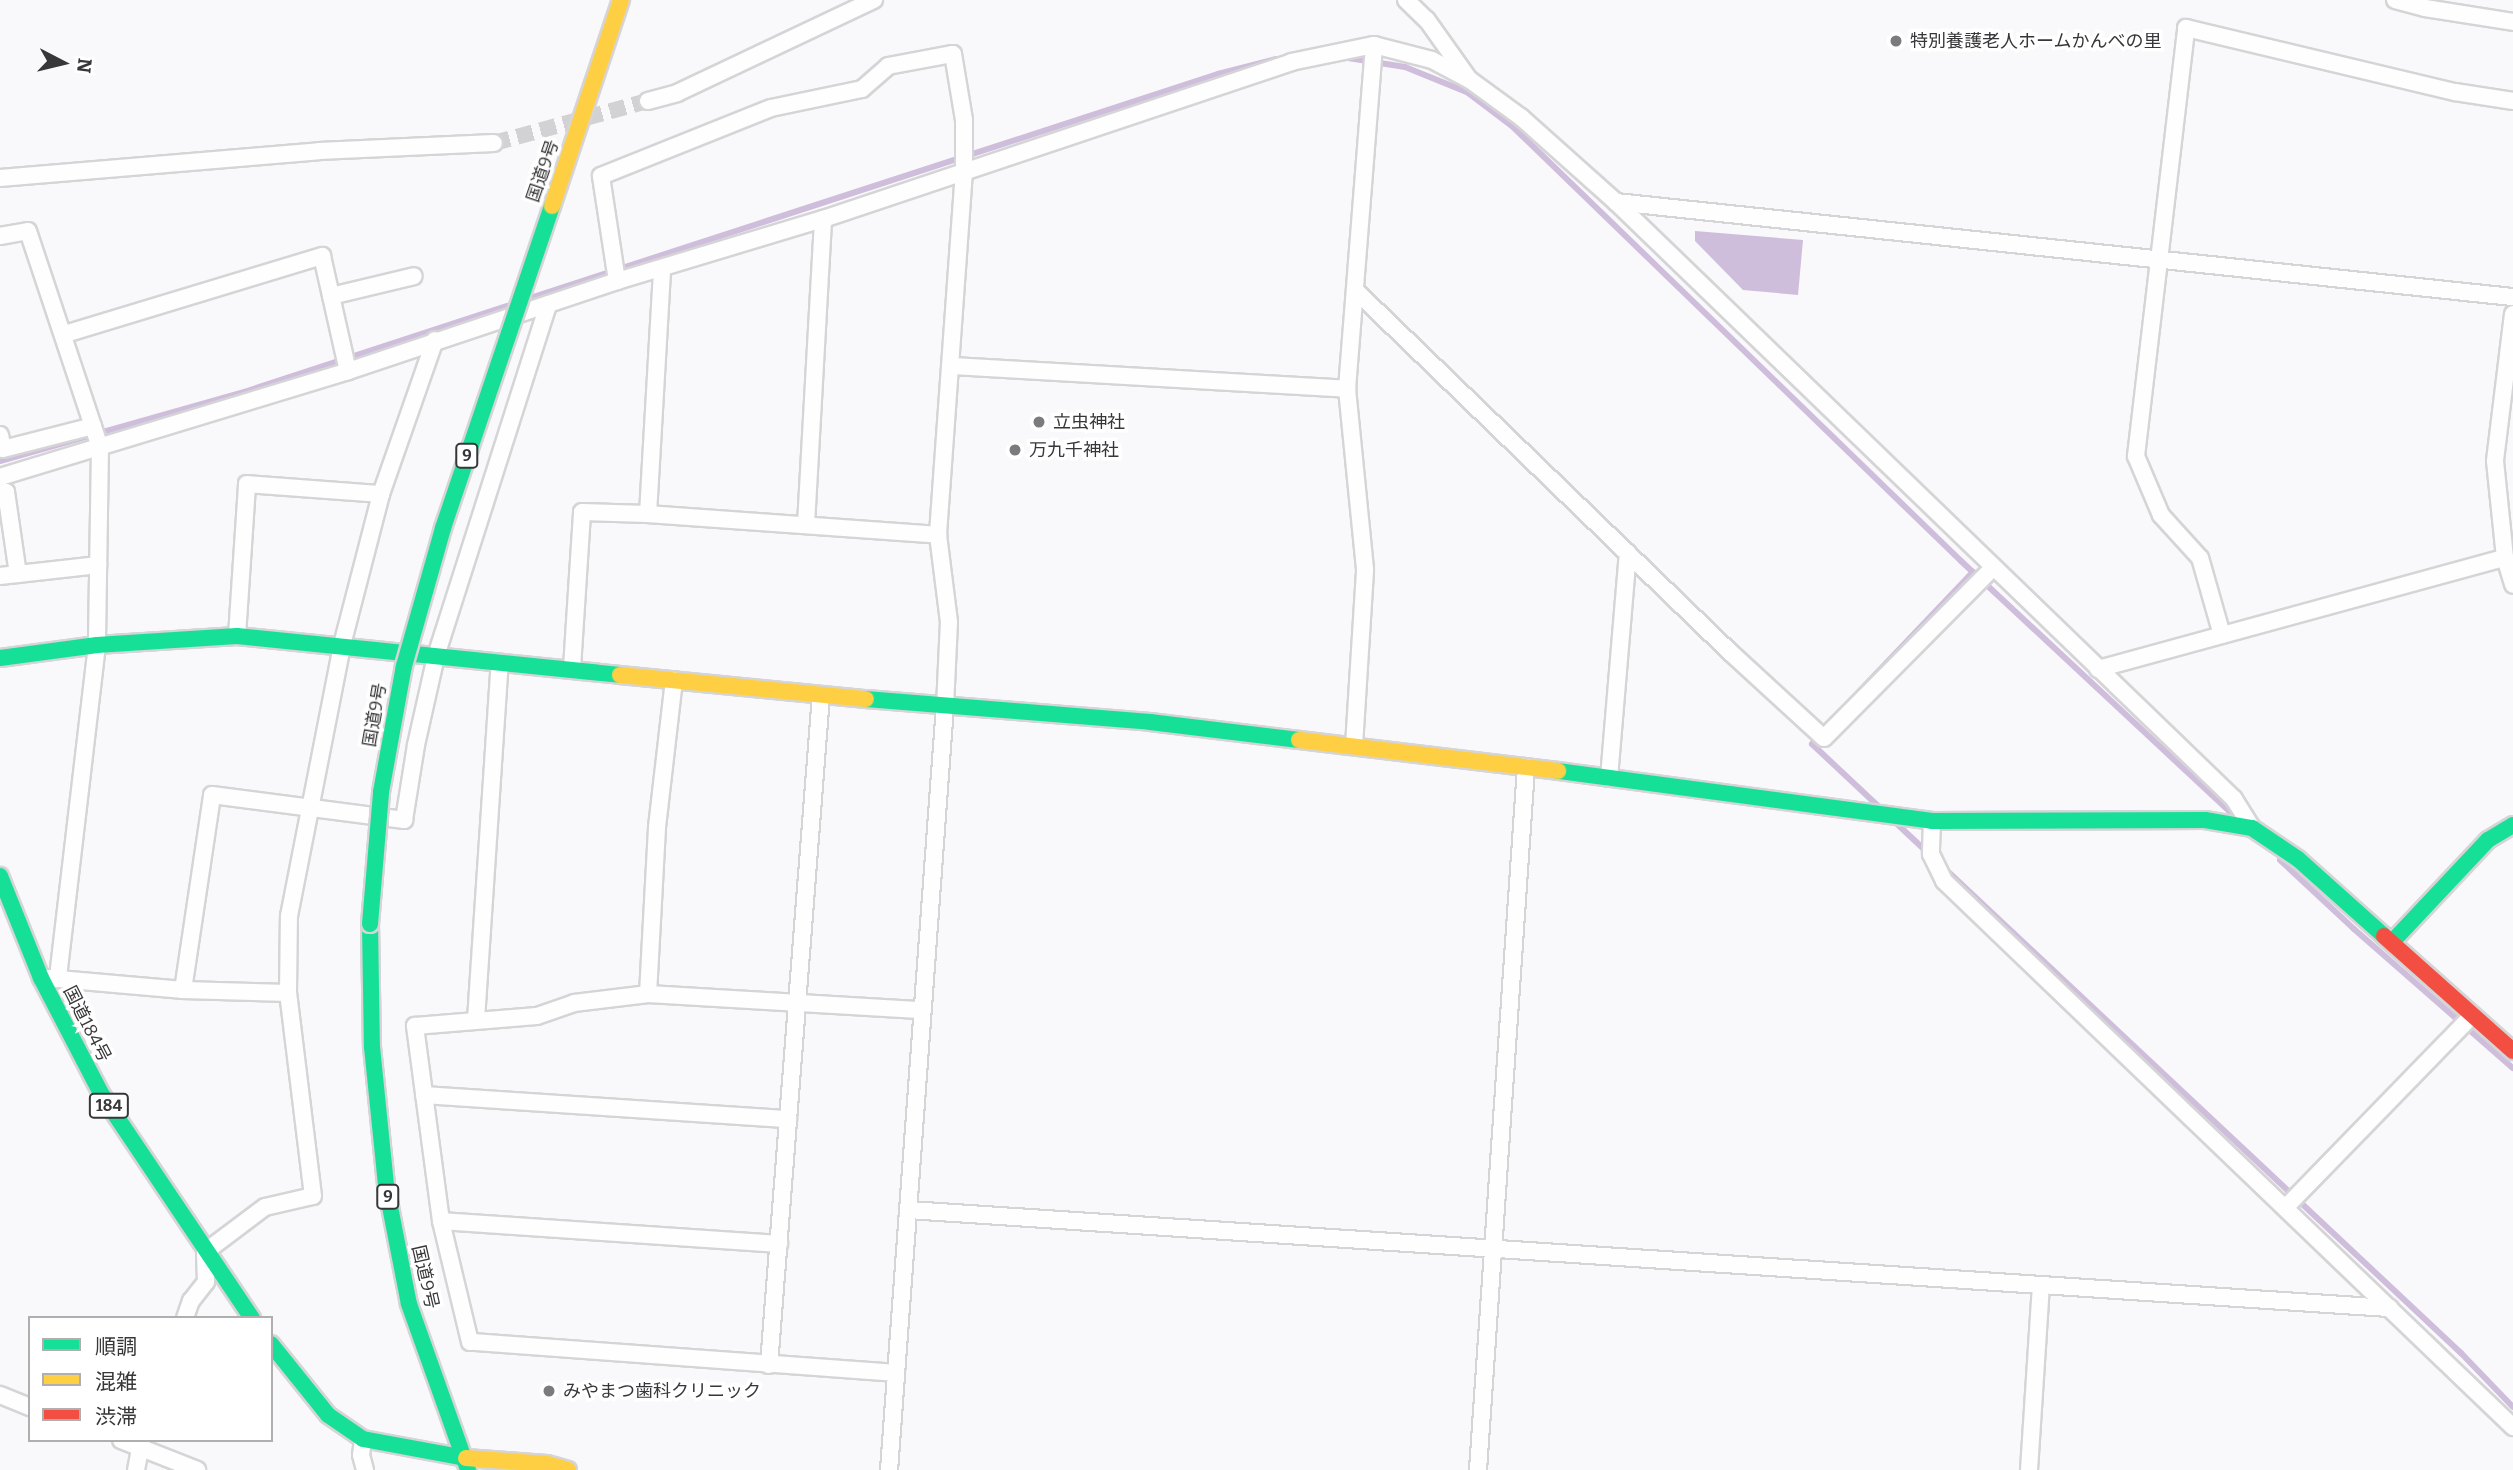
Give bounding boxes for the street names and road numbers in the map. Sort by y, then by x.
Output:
street label: 国道9号 [522,137,564,205]
road number: 9 [455,444,479,468]
street label: 国道9号 [359,681,391,749]
street label: 国道184号 [59,982,115,1066]
road number: 184 [88,1094,130,1118]
road number: 9 [376,1184,400,1210]
street label: 国道9号 [407,1243,443,1311]

